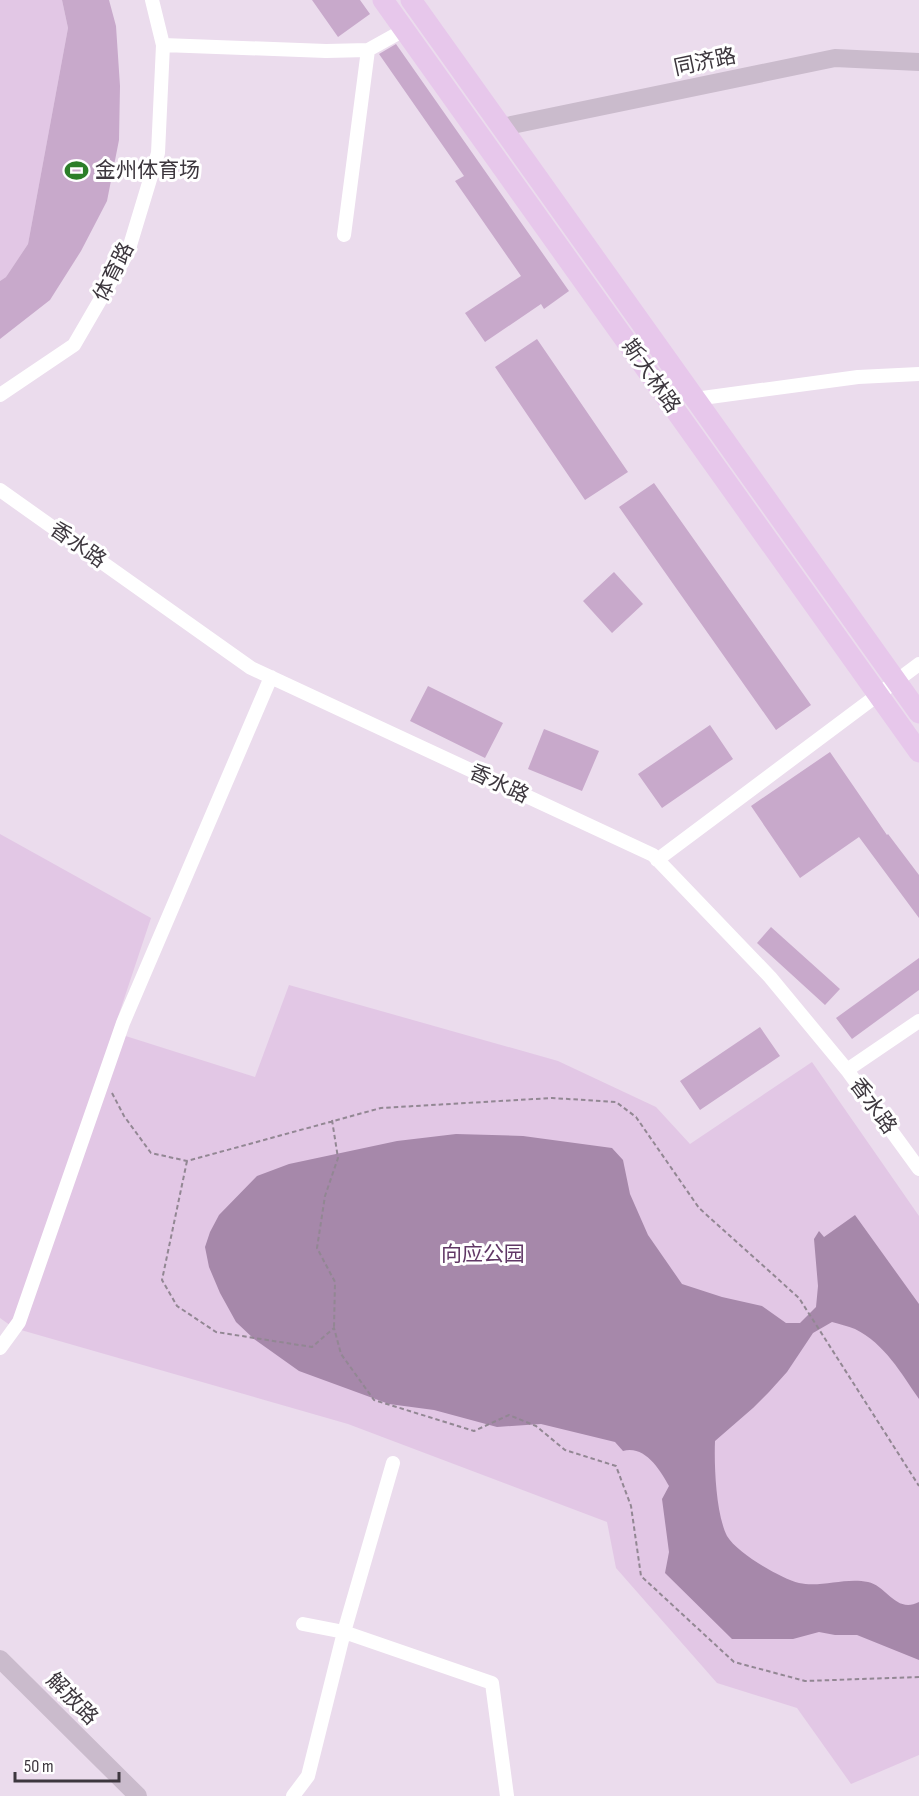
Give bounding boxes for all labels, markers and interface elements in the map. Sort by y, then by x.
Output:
street label: 同济路 [672,43,738,81]
sports icon: 金州体育场 [64,157,90,183]
place label: 金州体育场 [95,158,200,183]
street label: 体育路 [89,238,139,306]
street label: 斯大林路 [617,334,685,418]
street label: 香水路 [45,517,111,573]
street label: 香水路 [465,759,533,809]
street label: 香水路 [844,1073,902,1139]
park label: 向应公园 [441,1242,525,1267]
street label: 解放路 [41,1668,103,1730]
scale bar [15,1745,118,1783]
text: 50 m [24,1756,54,1777]

